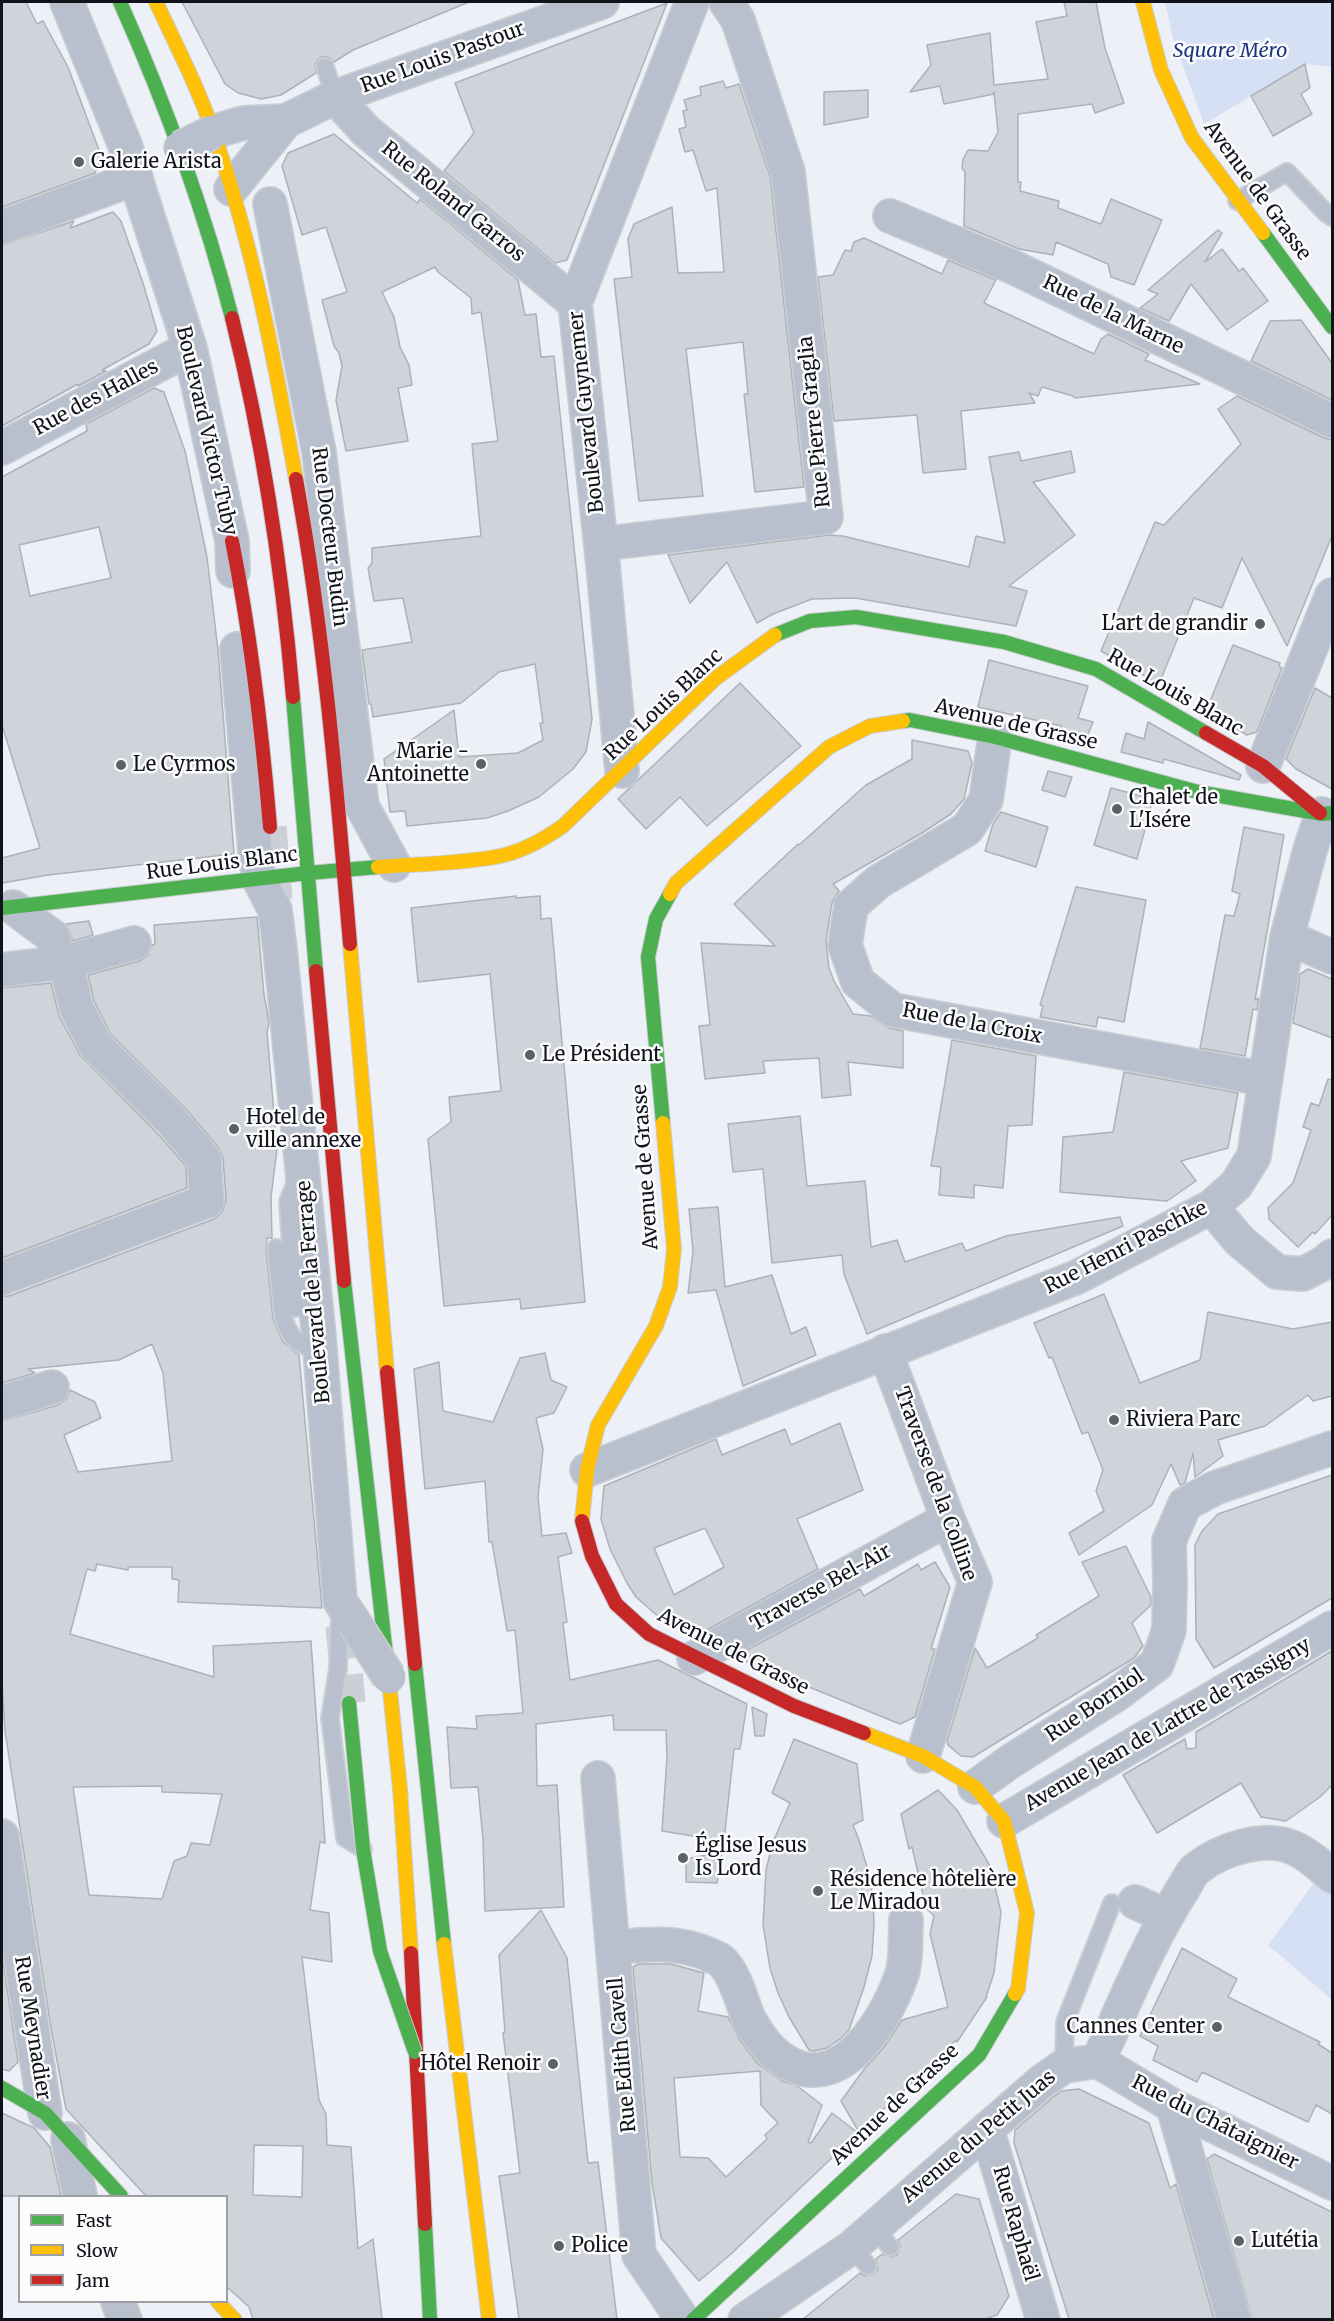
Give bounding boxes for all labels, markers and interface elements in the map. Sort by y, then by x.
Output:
street label: Rue Louis Pastour [358,17,528,99]
park label: Square Méro [1173,39,1287,63]
street label: Avenue de Grasse [1198,117,1316,265]
street label: Rue Roland Garros [376,137,530,267]
place label: Galerie Arista [91,150,222,174]
marker: Galerie Arista [72,155,86,169]
street label: Rue de la Marne [1039,271,1187,359]
street label: Boulevard Guynemer [564,310,610,514]
street label: Boulevard Victor Tuby [170,324,242,538]
street label: Rue Pierre Graglia [794,335,836,509]
street label: Rue des Halles [29,355,163,441]
street label: Rue Docteur Budin [306,446,352,628]
place label: L'art de grandir [1101,612,1248,636]
marker: L'art de grandir [1253,617,1267,631]
street label: Rue Louis Blanc [600,644,728,766]
street label: Rue Louis Blanc [1103,644,1247,742]
street label: Avenue de Grasse [932,695,1100,755]
place label: Marie - Antoinette [367,740,469,787]
place label: Le Cyrmos [133,753,235,777]
marker: Marie - Antoinette [474,757,488,771]
marker: Le Cyrmos [114,758,128,772]
place label: Chalet de L'Isére [1129,786,1218,833]
marker: Chalet de L'Isére [1110,802,1124,816]
street label: Rue Louis Blanc [145,843,299,885]
street label: Rue de la Croix [900,999,1044,1049]
place label: Le Président [542,1043,661,1067]
marker: Le Président [523,1048,537,1062]
street label: Avenue de Grasse [628,1083,664,1251]
place label: Hotel de ville annexe [246,1106,361,1153]
marker: Hotel de ville annexe [227,1122,241,1136]
street label: Boulevard de la Ferrage [292,1179,336,1405]
street label: Rue Henri Paschke [1040,1196,1212,1300]
street label: Traverse de la Colline [889,1384,981,1584]
place label: Riviera Parc [1126,1408,1240,1432]
marker: Riviera Parc [1107,1413,1121,1427]
street label: Traverse Bel-Air [747,1539,895,1637]
street label: Avenue de Grasse [654,1604,812,1700]
street label: Avenue Jean de Lattre de Tassigny [1021,1633,1315,1817]
street label: Rue Borniol [1041,1664,1149,1748]
place label: Église Jesus Is Lord [695,1834,807,1881]
marker: Église Jesus Is Lord [676,1851,690,1865]
place label: Résidence hôtelière Le Miradou [830,1868,1016,1915]
marker: Résidence hôtelière Le Miradou [811,1884,825,1898]
street label: Rue Meynadier [9,1954,55,2102]
street label: Rue Edith Cavell [604,1976,642,2134]
place label: Cannes Center [1066,2015,1205,2039]
marker: Cannes Center [1210,2020,1224,2034]
street label: Avenue de Grasse [826,2040,964,2170]
place label: Hôtel Renoir [420,2052,541,2076]
marker: Hôtel Renoir [546,2057,560,2071]
street label: Avenue du Petit Juas [897,2066,1061,2208]
street label: Rue du Châtaignier [1128,2071,1302,2175]
street label: Rue Raphaël [987,2164,1043,2284]
legend [18,2195,228,2303]
text: Fast [76,2209,112,2232]
place label: Lutétia [1251,2229,1319,2253]
place label: Police [571,2234,628,2258]
marker: Lutétia [1232,2234,1246,2248]
text: Slow [76,2239,118,2262]
marker: Police [552,2239,566,2253]
text: Jam [76,2269,110,2292]

